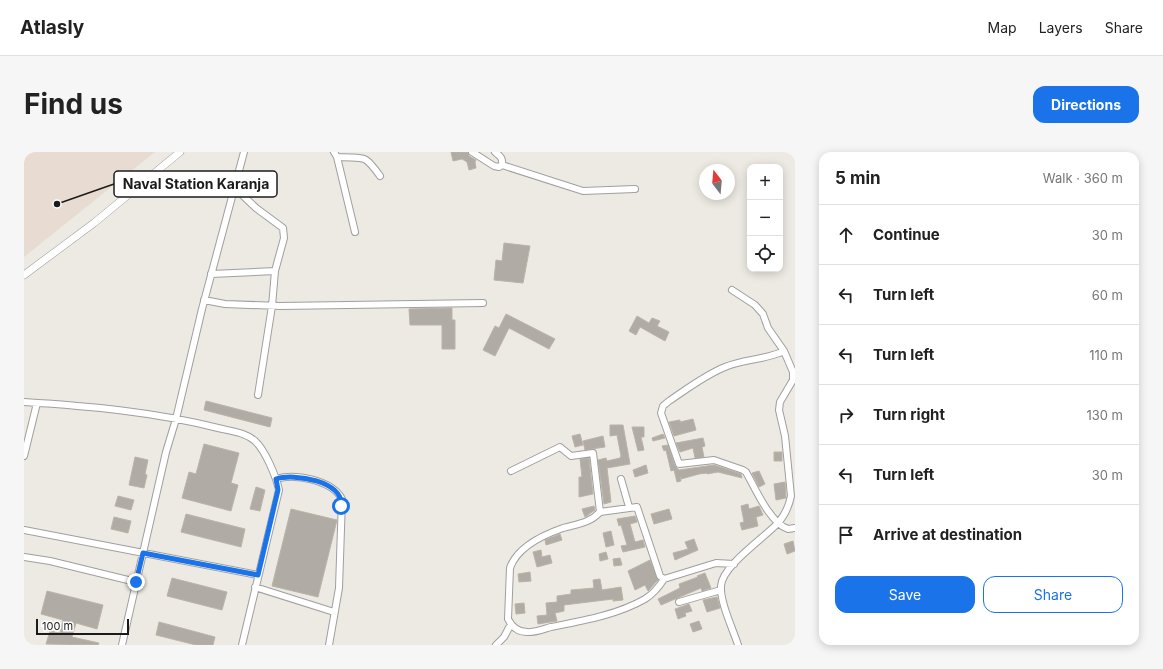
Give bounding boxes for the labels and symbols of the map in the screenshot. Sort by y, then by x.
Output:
north arrow [699,164,735,200]
callout: Naval Station Karanja [114,171,277,197]
text: Naval Station Karanja [123,175,269,192]
route start [332,497,350,515]
route end [127,573,145,591]
scale bar [36,617,129,636]

